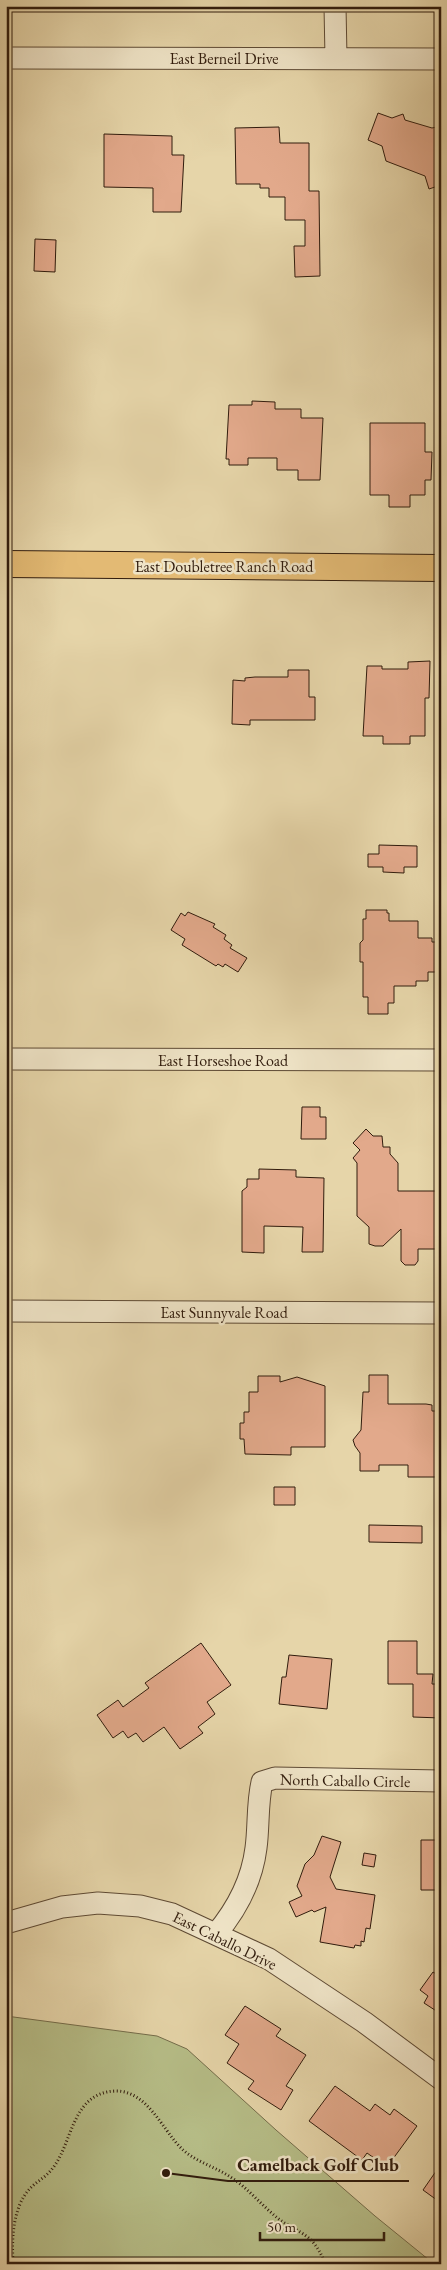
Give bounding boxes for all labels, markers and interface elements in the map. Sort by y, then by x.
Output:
street label: East Berneil Drive [169,48,279,69]
street label: East Doubletree Ranch Road [135,556,314,577]
street label: East Horseshoe Road [158,1050,289,1071]
street label: East Sunnyvale Road [160,1302,289,1323]
street label: North Caballo Circle [280,1769,410,1792]
street label: East Caballo Drive [169,1906,280,1975]
callout: Camelback Golf Club [228,2148,409,2181]
text: Camelback Golf Club [237,2153,399,2176]
scale bar [260,2210,383,2242]
text: 50 m [267,2217,296,2236]

